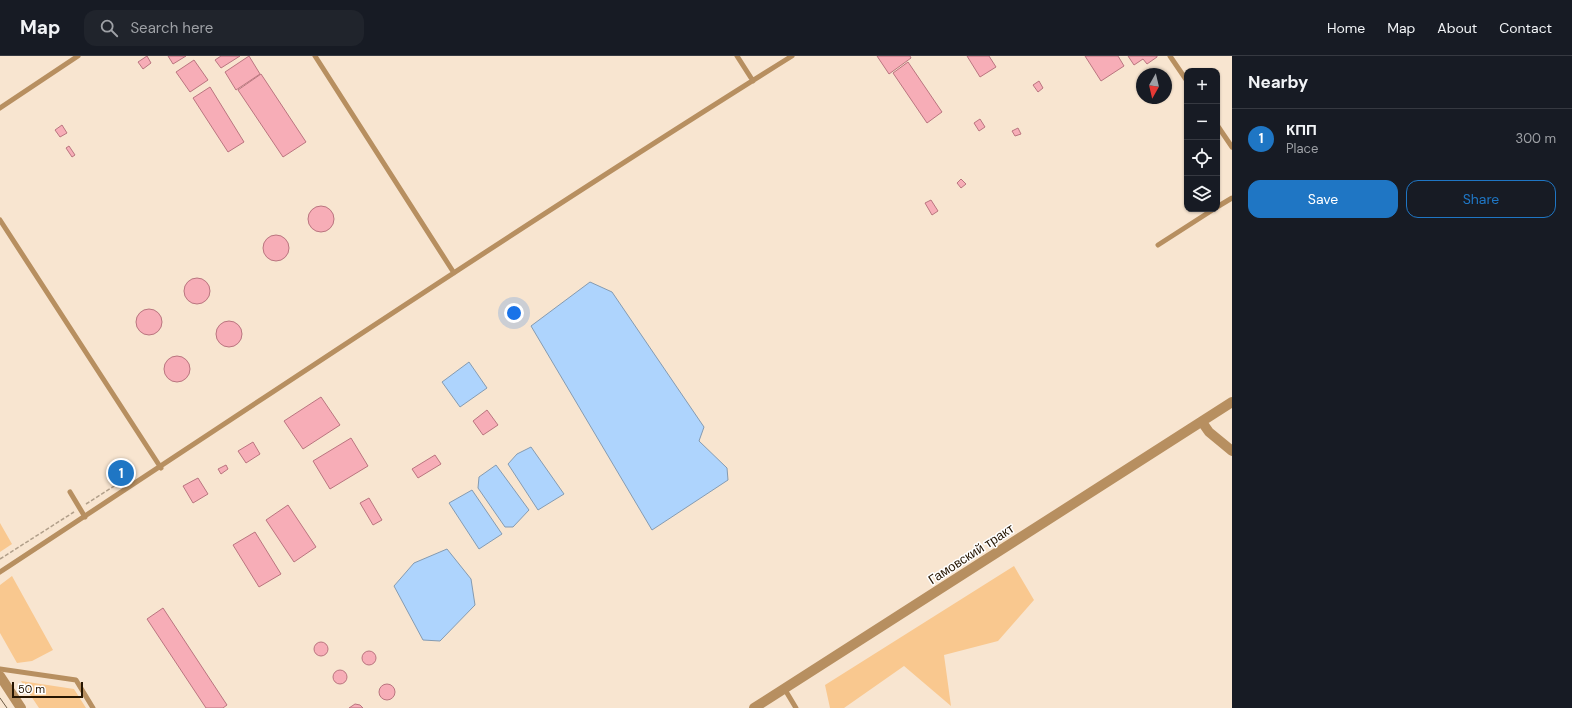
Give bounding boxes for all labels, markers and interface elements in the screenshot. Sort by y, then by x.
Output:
search box [84,10,364,46]
text: Map [20,15,60,40]
icon: search [98,17,120,39]
text: Search here [130,18,213,38]
text: Home [1327,19,1365,37]
text: Map [1387,19,1415,37]
text: About [1437,19,1477,37]
text: Contact [1499,19,1552,37]
north arrow [1136,68,1172,104]
map controls [1184,68,1220,212]
button: + [1184,68,1220,104]
text: Nearby [1248,71,1308,93]
button: − [1184,104,1220,140]
text: КПП [1286,120,1317,140]
text: 1 [1259,130,1263,147]
text: 300 m [1515,130,1556,147]
button: locate [1184,140,1220,176]
text: Place [1286,140,1318,157]
button: layers [1184,176,1220,212]
button: Save [1248,180,1398,218]
button: Share [1406,180,1556,218]
your location [504,303,524,323]
pin: 1 [108,458,134,488]
street label: Гамовский тракт [925,520,1017,588]
scale bar [12,680,83,699]
text: 50 m [18,682,45,696]

